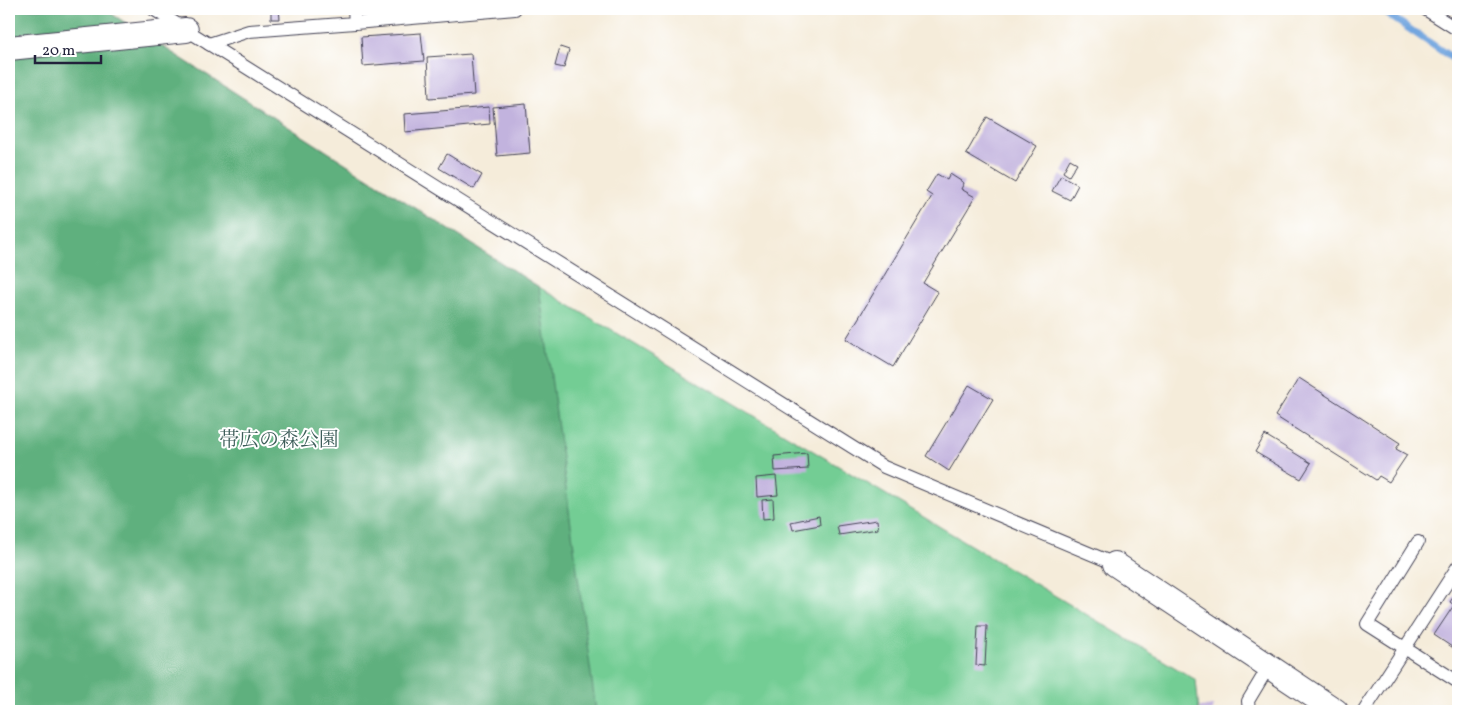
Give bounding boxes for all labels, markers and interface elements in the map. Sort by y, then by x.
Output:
scale bar [35,32,101,64]
text: 20 m [42,41,75,62]
park label: 帯広の森公園 [219,427,339,455]

